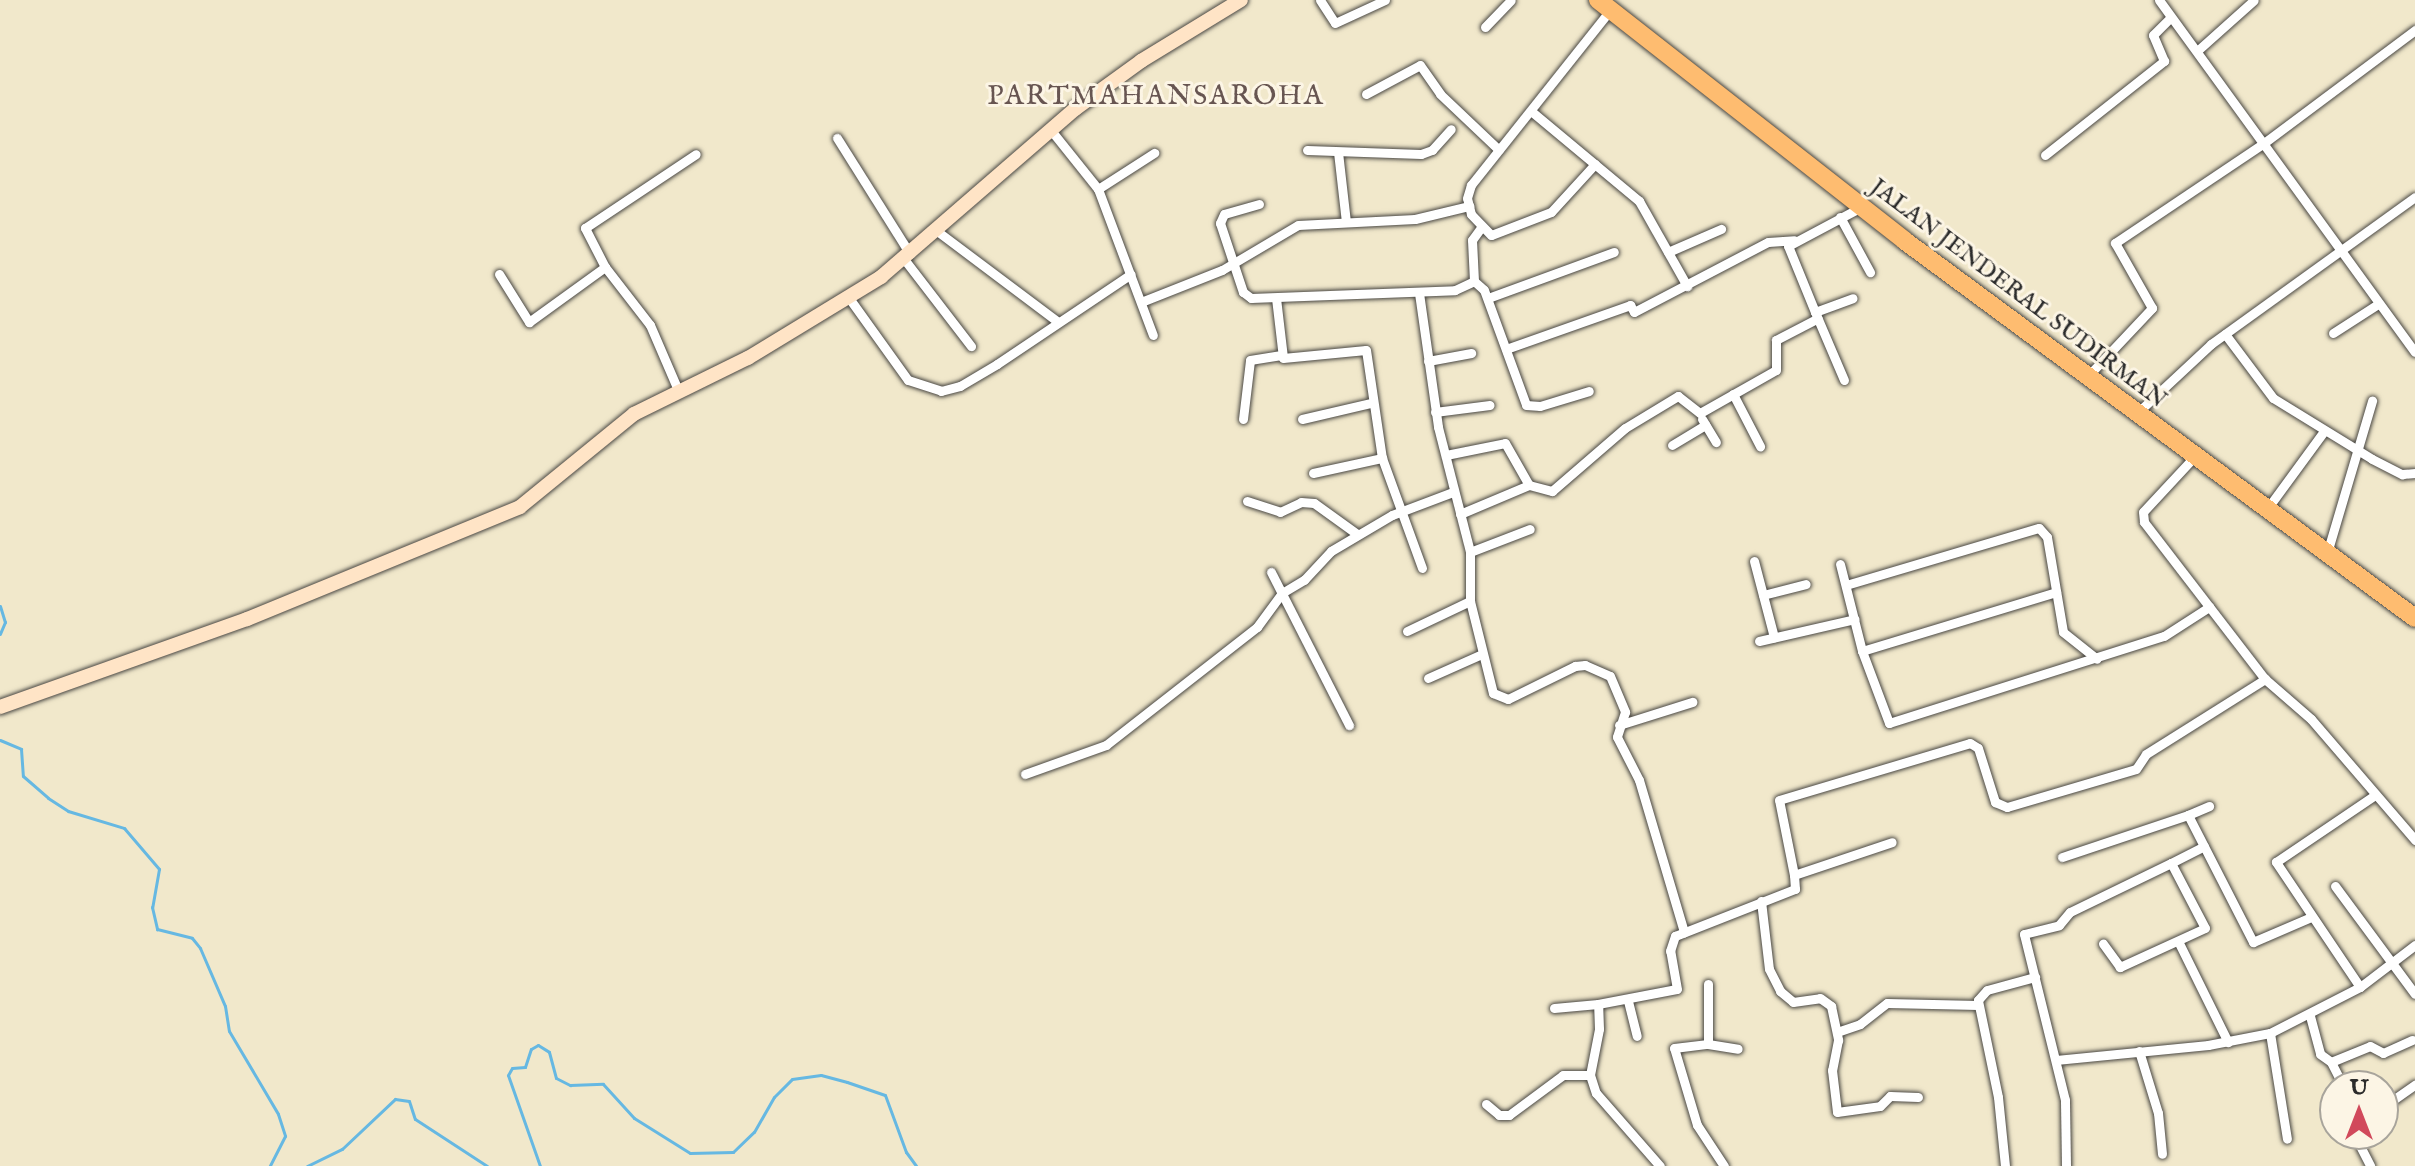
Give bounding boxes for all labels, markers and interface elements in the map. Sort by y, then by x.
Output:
district label: PARTMAHANSAROHA [987,80,1325,114]
street label: JALAN JENDERAL SUDIRMAN [1864,173,2172,415]
north arrow [2319,1070,2399,1150]
text: U [2350,1074,2368,1102]

